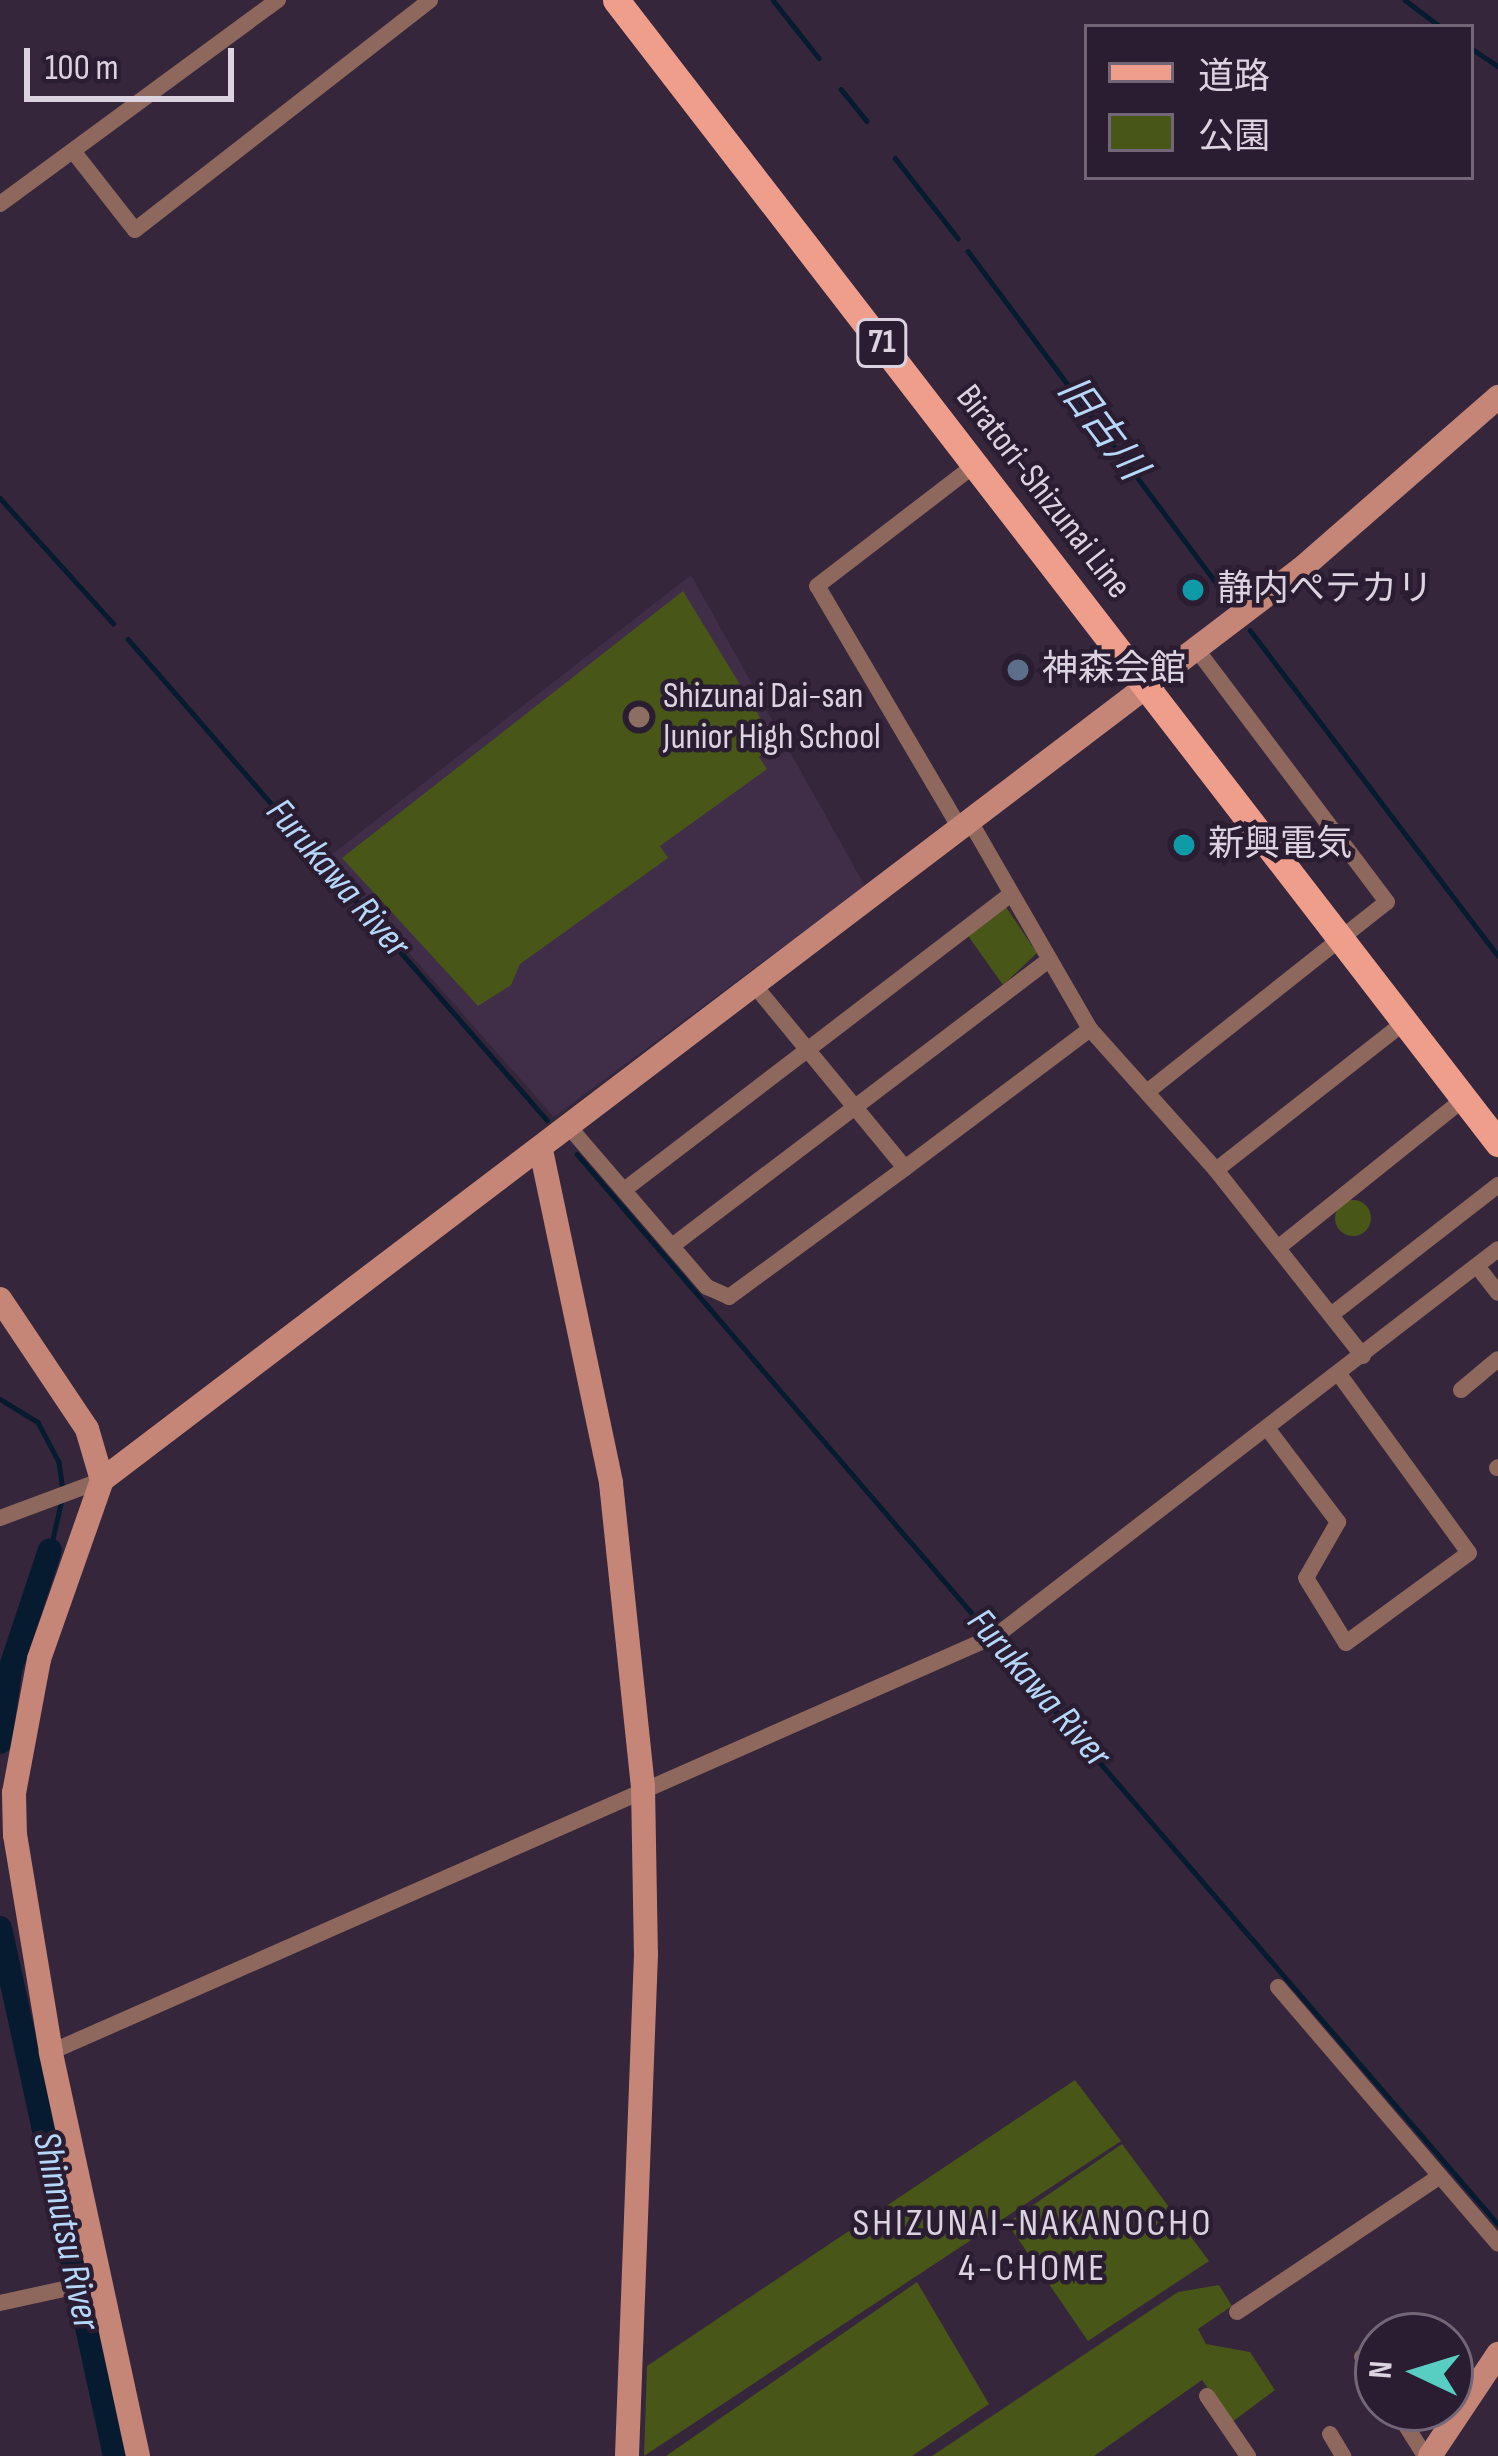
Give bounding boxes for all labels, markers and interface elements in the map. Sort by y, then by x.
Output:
scale bar [30,24,240,98]
legend [1084,24,1474,180]
text: 100 m [45,47,119,90]
text: 道路 [1198,56,1270,99]
text: 公園 [1198,116,1270,159]
road number: 71 [855,316,909,370]
water label: 旧古川 [1047,368,1155,490]
street label: Biratori-Shizunai Line [946,377,1140,607]
place label: 静内ぺテカリ [1217,568,1433,612]
marker: 静内ぺテカリ [1180,577,1206,603]
place label: 神森会館 [1042,648,1186,692]
marker: 神森会館 [1005,657,1031,683]
place label: Shizunai Dai-san Junior High School [663,674,881,759]
marker: Shizunai Dai-san Junior High School [626,704,652,730]
water label: Furukawa River [255,790,419,968]
place label: 新興電気 [1208,823,1352,867]
marker: 新興電気 [1171,832,1197,858]
water label: Furukawa River [956,1600,1120,1778]
water label: Shinnutsu River [21,2128,109,2334]
district label: SHIZUNAI-NAKANOCHO 4-CHOME [853,2202,1213,2293]
north arrow [1354,2312,1474,2432]
text: N [1361,2360,1402,2380]

